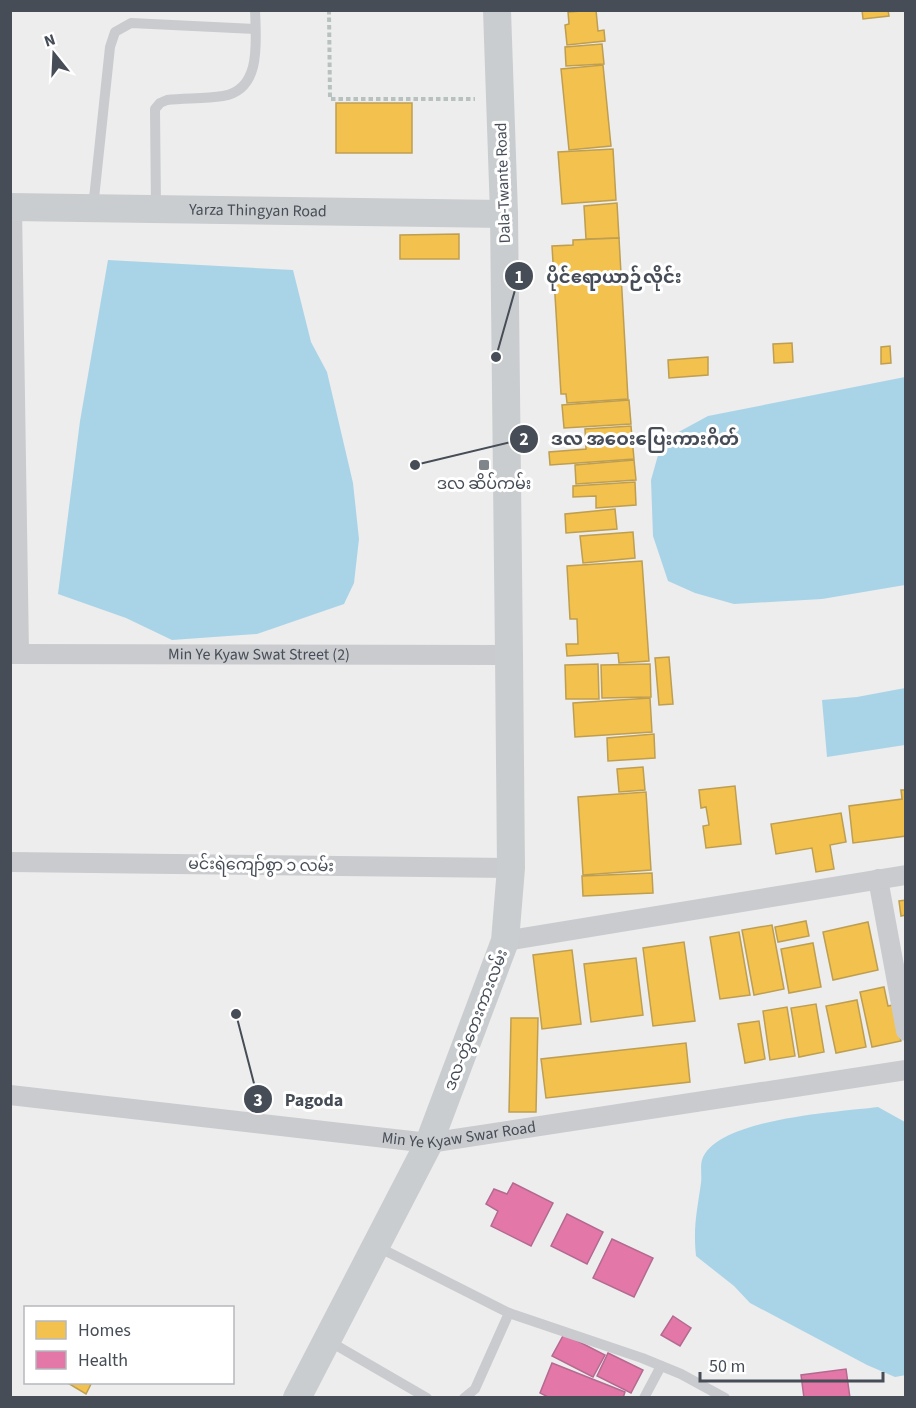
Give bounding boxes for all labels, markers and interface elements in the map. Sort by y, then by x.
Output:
north arrow [24,24,84,84]
text: N [41,29,58,53]
street label: Dala-Twante Road [490,122,516,244]
street label: Yarza Thingyan Road [188,199,327,222]
callout: ပိုင်ဧရာယာဉ်လိုင်း [504,258,694,294]
text: 1 [514,265,524,290]
text: ပိုင်ဧရာယာဉ်လိုင်း [546,265,682,291]
callout: ဒလ အဝေးပြေးကားဂိတ် [509,421,751,457]
text: 2 [519,427,529,452]
text: ဒလ အဝေးပြေးကားဂိတ် [551,427,739,453]
marker: ဒလ ဆိပ်ကမ်း [477,458,491,472]
place label: ဒလ ဆိပ်ကမ်း [437,472,531,495]
street label: Min Ye Kyaw Swat Street (2) [168,643,350,666]
street label: မင်းရဲကျော်စွာ ၁ လမ်း [188,852,334,879]
street label: ဒလ-တွံတေးကားလမ်း [438,946,515,1095]
callout: Pagoda [243,1081,356,1117]
text: 3 [253,1088,263,1113]
text: Pagoda [285,1088,343,1113]
street label: Min Ye Kyaw Swar Road [380,1116,538,1154]
legend [24,1306,234,1384]
text: Homes [78,1318,131,1343]
scale bar [700,1345,883,1383]
text: Health [78,1348,128,1373]
text: 50 m [709,1354,745,1379]

